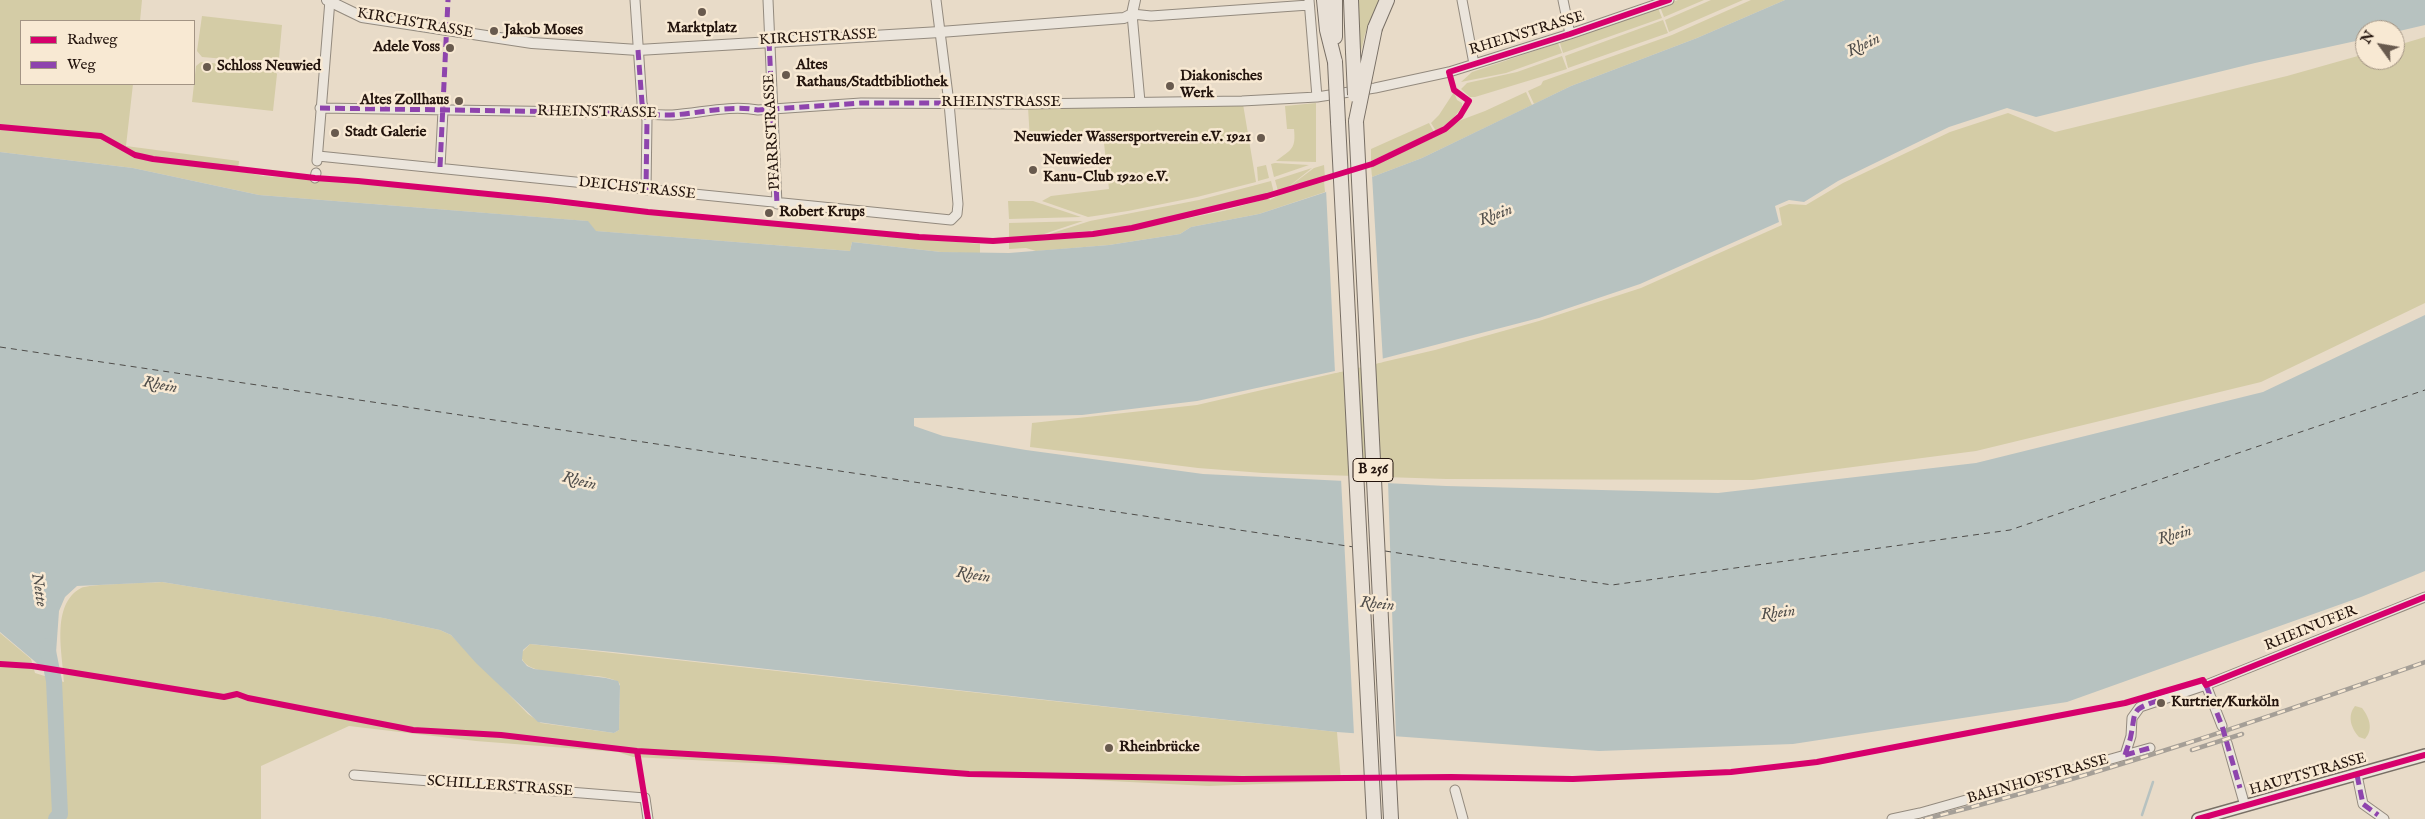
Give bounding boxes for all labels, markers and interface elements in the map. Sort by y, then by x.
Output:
street label: KIRCHSTRASSE [355,5,475,43]
marker: Marktplatz [696,6,708,18]
street label: RHEINSTRASSE [1467,8,1587,60]
legend [20,20,195,85]
place label: Marktplatz [667,20,737,38]
north arrow [2355,20,2405,70]
place label: Jakob Moses [504,22,583,40]
marker: Jakob Moses [488,25,500,37]
street label: KIRCHSTRASSE [759,26,877,50]
text: N [2357,28,2379,47]
text: Radweg [67,30,118,49]
water label: Rhein [1844,30,1884,62]
place label: Adele Voss [373,39,440,57]
marker: Adele Voss [444,42,456,54]
text: Weg [67,55,96,74]
place label: Altes Rathaus/Stadtbibliothek [796,57,948,92]
place label: Schloss Neuwied [217,58,321,76]
marker: Schloss Neuwied [201,61,213,73]
place label: Diakonisches Werk [1180,68,1262,103]
marker: Altes Rathaus/Stadtbibliothek [780,69,792,81]
street label: PFARRSTRASSE [761,73,785,191]
marker: Diakonisches Werk [1164,80,1176,92]
place label: Altes Zollhaus [360,92,449,110]
street label: RHEINSTRASSE [941,94,1061,112]
marker: Altes Zollhaus [453,95,465,107]
street label: RHEINSTRASSE [537,103,657,123]
place label: Stadt Galerie [345,124,426,142]
marker: Stadt Galerie [329,127,341,139]
place label: Neuwieder Wassersportverein e.V. 1921 [1014,129,1251,147]
marker: Neuwieder Wassersportverein e.V. 1921 [1255,132,1267,144]
place label: Neuwieder Kanu-Club 1920 e.V. [1043,152,1168,187]
marker: Neuwieder Kanu-Club 1920 e.V. [1027,164,1039,176]
street label: DEICHSTRASSE [577,174,697,204]
water label: Rhein [1476,201,1516,231]
place label: Robert Krups [779,204,865,222]
marker: Robert Krups [763,207,775,219]
water label: Rhein [141,373,179,399]
road number: B 256 [1353,458,1393,482]
water label: Rhein [560,468,598,496]
water label: Rhein [2156,522,2194,550]
water label: Rhein [954,564,992,588]
water label: Nette [26,572,50,608]
water label: Rhein [1359,594,1395,616]
water label: Rhein [1760,602,1796,626]
street label: RHEINUFER [2262,602,2360,656]
place label: Kurtrier/Kurköln [2171,694,2279,712]
marker: Kurtrier/Kurköln [2155,697,2167,709]
place label: Rheinbrücke [1119,739,1200,757]
marker: Rheinbrücke [1103,742,1115,754]
street label: HAUPTSTRASSE [2247,750,2369,800]
street label: BAHNHOFSTRASSE [1965,751,2111,809]
street label: SCHILLERSTRASSE [426,773,574,801]

